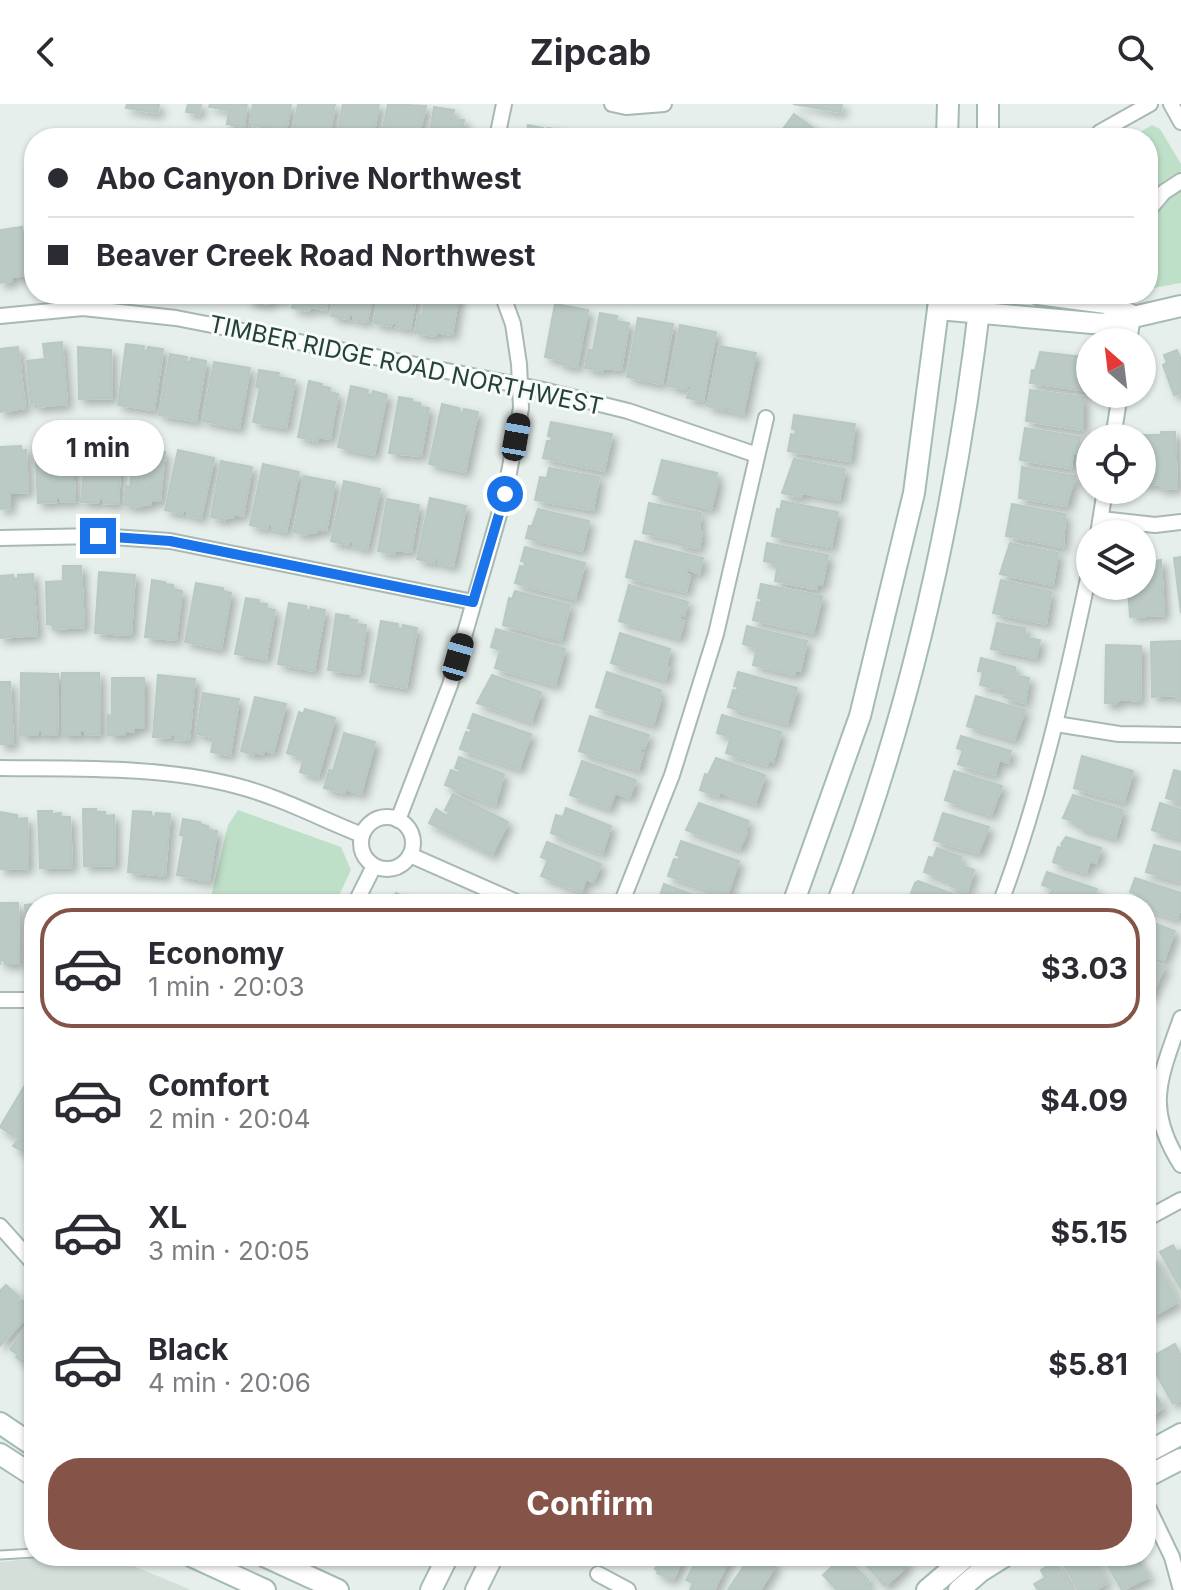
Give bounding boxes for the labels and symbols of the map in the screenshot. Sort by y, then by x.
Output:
street label: TIMBER RIDGE ROAD NORTHWEST [206,309,606,421]
north arrow [1076,328,1156,408]
car [500,411,532,463]
callout: 1 min [32,420,164,476]
route start [487,476,523,512]
route end [80,518,116,554]
car [440,631,476,683]

